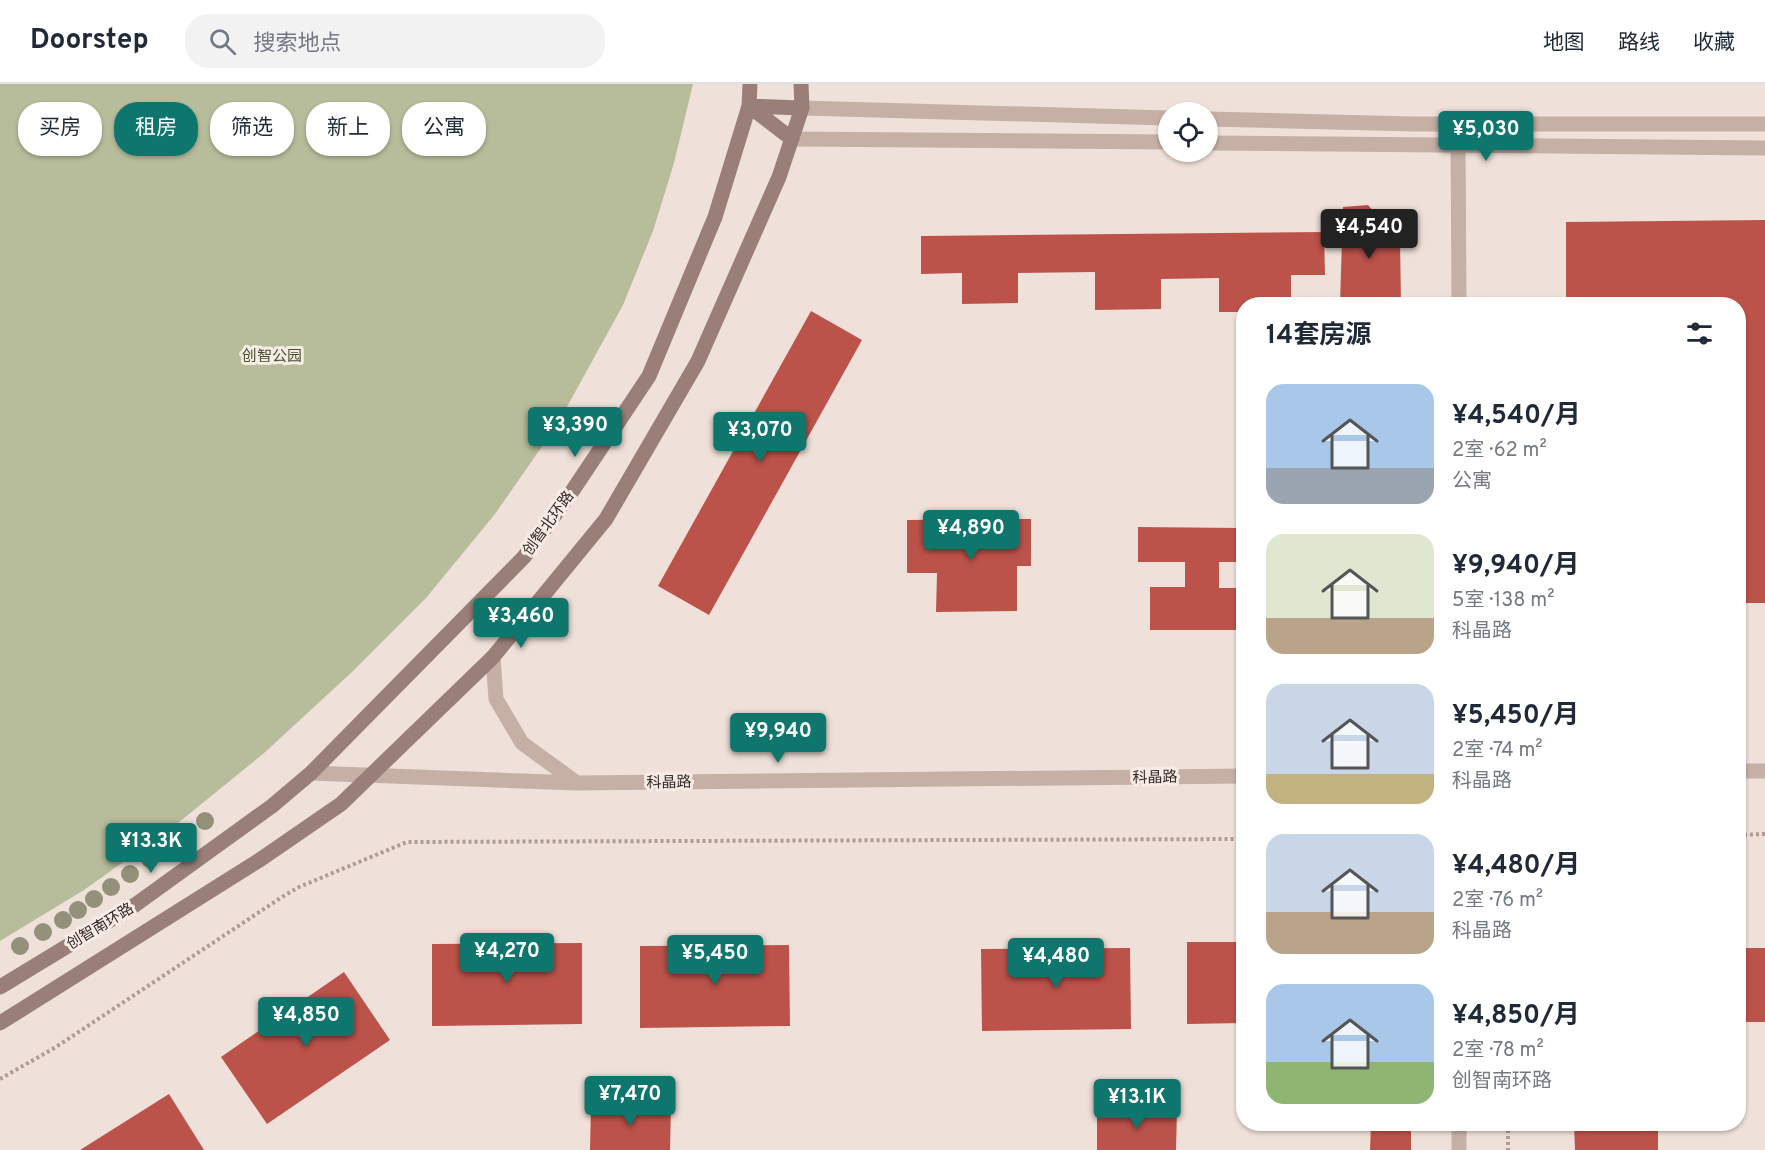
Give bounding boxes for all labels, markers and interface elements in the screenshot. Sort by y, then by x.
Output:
search box [185,14,605,68]
text: Doorstep [30,23,149,59]
icon: search [206,25,239,58]
text: 地图 [1543,30,1585,57]
text: 路线 [1618,30,1660,57]
text: 收藏 [1693,30,1735,57]
text: 搜索地点 [254,31,342,58]
chip: 买房 [18,102,102,156]
chip: 租房 [114,102,198,156]
chip: 筛选 [210,102,294,156]
chip: 新上 [306,102,390,156]
chip: 公寓 [402,102,486,156]
map controls [1158,102,1218,162]
button: locate [1158,102,1218,162]
pin: ¥5,030 [1437,111,1535,162]
text: ¥5,030 [1452,117,1520,143]
pin: ¥4,540 [1320,209,1418,260]
text: ¥4,540 [1335,215,1403,241]
icon: filters [1683,317,1716,350]
text: 14套房源 [1266,320,1371,353]
park label: 创智公园 [242,347,302,367]
text: ¥4,540/月 [1452,400,1581,433]
pin: ¥3,390 [526,407,624,458]
icon: home [1314,408,1386,480]
pin: ¥3,070 [711,412,809,463]
text: ¥3,390 [542,413,608,439]
text: ¥3,070 [727,418,793,444]
text: 2室 · 62 m² [1452,438,1547,464]
text: 公寓 [1452,469,1492,495]
street label: 创智北环路 [519,487,579,560]
pin: ¥4,890 [922,510,1020,561]
text: ¥4,890 [937,516,1005,542]
text: ¥9,940/月 [1452,550,1580,583]
icon: home [1314,558,1386,630]
text: 5室 · 138 m² [1452,588,1554,614]
pin: ¥3,460 [472,598,570,649]
text: ¥3,460 [488,604,554,630]
text: 科晶路 [1452,619,1512,645]
text: ¥5,450/月 [1452,700,1579,733]
icon: home [1314,708,1386,780]
pin: ¥9,940 [729,713,827,764]
text: ¥9,940 [744,719,812,745]
text: 2室 · 74 m² [1452,738,1543,764]
street label: 科晶路 [1132,769,1178,788]
text: 科晶路 [1452,769,1512,795]
street label: 科晶路 [646,774,692,793]
pin: ¥13.3K [102,823,200,874]
text: ¥13.3K [120,829,182,855]
text: ¥4,480/月 [1452,850,1580,883]
icon: home [1314,858,1386,930]
text: 2室 · 76 m² [1452,888,1543,914]
street label: 创智南环路 [63,899,138,955]
text: 科晶路 [1452,919,1512,945]
pin: ¥4,270 [458,933,556,984]
pin: ¥5,450 [666,935,764,986]
pin: ¥4,480 [1007,938,1105,989]
text: ¥4,270 [474,939,540,965]
text: ¥5,450 [681,941,749,967]
text: ¥4,480 [1022,944,1090,970]
pin: ¥4,850 [257,997,355,1048]
text: ¥4,850/月 [1452,1000,1580,1033]
text: ¥4,850 [272,1003,340,1029]
icon: home [1314,1008,1386,1080]
text: 2室 · 78 m² [1452,1038,1544,1064]
text: 创智南环路 [1452,1069,1552,1095]
pin: ¥7,470 [581,1076,679,1127]
pin: ¥13.1K [1088,1079,1186,1130]
text: ¥7,470 [599,1082,661,1108]
text: ¥13.1K [1108,1085,1166,1111]

